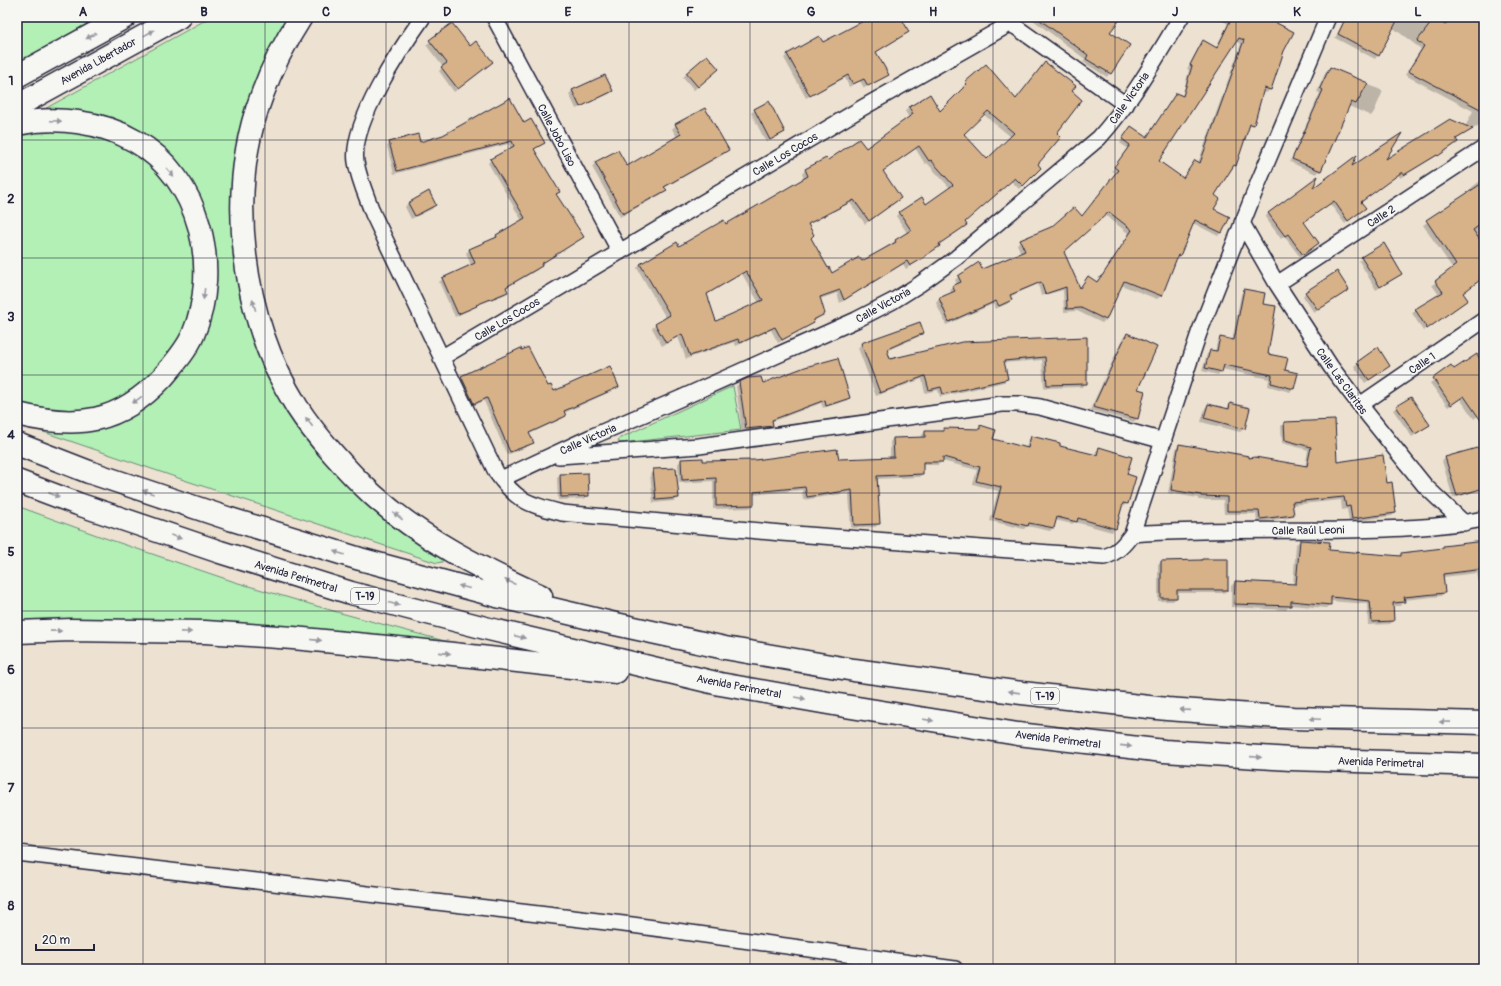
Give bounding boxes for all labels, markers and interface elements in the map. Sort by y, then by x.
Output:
text: A [79,4,88,20]
text: B [200,4,208,20]
text: C [322,4,330,20]
text: D [443,4,451,20]
text: E [565,4,572,20]
text: F [686,4,694,20]
text: G [807,4,816,20]
text: H [929,4,937,20]
text: I [1052,4,1056,20]
text: J [1172,4,1178,20]
text: K [1293,4,1301,20]
text: L [1414,4,1422,20]
one-way arrow [143,30,155,37]
one-way arrow [85,32,97,39]
street label: Avenida Libertador [58,35,139,88]
street label: Calle Victoria [1107,70,1152,127]
text: 1 [8,73,14,89]
street label: Calle Jobo Liso [535,102,578,169]
one-way arrow [50,118,63,124]
street label: Calle Los Cocos [750,130,820,179]
one-way arrow [166,167,175,178]
text: 2 [7,191,15,207]
street label: Calle 2 [1365,202,1398,230]
street label: Calle Victoria [854,285,913,326]
one-way arrow [201,288,208,300]
street label: Calle Los Cocos [472,295,542,344]
one-way arrow [251,299,257,311]
text: 3 [7,309,15,325]
street label: Calle Las Claritas [1313,346,1370,417]
street label: Calle 1 [1407,350,1438,377]
one-way arrow [131,396,142,404]
one-way arrow [304,417,313,428]
street label: Calle Victoria [558,421,618,458]
text: 4 [7,427,15,443]
one-way arrow [142,489,154,495]
one-way arrow [48,492,60,498]
one-way arrow [393,511,404,520]
street label: Calle Raúl Leoni [1272,523,1345,538]
one-way arrow [171,535,183,541]
text: 5 [7,544,15,560]
one-way arrow [332,550,344,556]
street label: Avenida Perimetral [253,558,339,595]
one-way arrow [504,579,516,585]
one-way arrow [458,584,470,590]
road number: T-19 [351,588,379,604]
one-way arrow [389,601,401,607]
one-way arrow [50,628,63,634]
one-way arrow [180,629,193,635]
one-way arrow [514,634,526,640]
one-way arrow [310,637,322,644]
one-way arrow [439,649,451,656]
text: 6 [7,662,15,678]
street label: Avenida Perimetral [695,672,782,701]
road number: T-19 [1031,688,1059,704]
one-way arrow [1008,689,1020,695]
one-way arrow [794,695,806,701]
one-way arrow [1179,707,1191,714]
one-way arrow [1309,715,1321,722]
one-way arrow [922,717,934,723]
one-way arrow [1438,719,1451,725]
street label: Avenida Perimetral [1014,728,1101,751]
one-way arrow [1120,743,1132,750]
one-way arrow [1250,753,1262,760]
street label: Avenida Perimetral [1338,755,1424,770]
text: 7 [8,780,15,796]
text: 8 [8,898,15,914]
scale bar [36,926,94,952]
text: 20 m [42,933,71,948]

